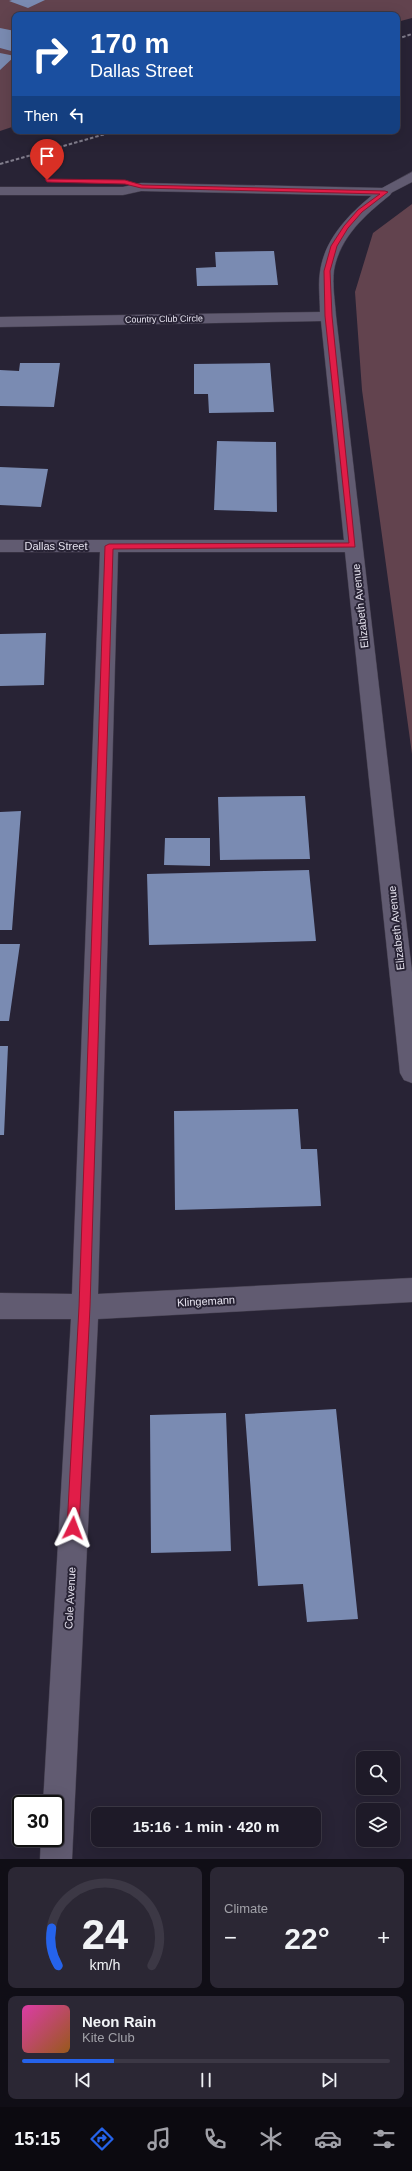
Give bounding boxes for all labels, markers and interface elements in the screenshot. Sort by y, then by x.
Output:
icon: right [24,28,76,80]
text: 170 m [90,28,169,59]
text: Dallas Street [90,61,193,81]
icon: left [66,104,88,126]
text: Then [24,107,58,124]
pin [30,139,64,180]
icon: arrive [36,145,58,167]
street label: Country Club Circle [125,313,203,325]
street label: Dallas Street [25,540,87,552]
street label: Elizabeth Avenue [350,563,370,649]
street label: Elizabeth Avenue [386,885,406,971]
street label: Klingemann [177,1293,235,1309]
position arrow [52,1507,94,1549]
street label: Cole Avenue [62,1567,78,1629]
map controls [356,1751,400,1847]
button: search [356,1751,400,1795]
speed limit sign: 30 [12,1795,64,1847]
button: layers [356,1803,400,1847]
text: 15:16 · 1 min · 420 m [133,1818,279,1835]
text: Climate [224,1901,268,1916]
text: 24 [82,1910,128,1957]
text: 22° [284,1922,330,1955]
text: − [224,1925,237,1950]
text: + [377,1925,390,1950]
text: km/h [90,1956,121,1972]
text: Neon Rain [82,2013,156,2030]
text: Kite Club [82,2030,135,2045]
icon: previous [72,2069,94,2091]
icon: pause [195,2069,217,2091]
icon: next [318,2069,340,2091]
icon: directions [88,2125,116,2153]
icon: music [145,2125,173,2153]
icon: phone [201,2125,229,2153]
icon: climate [257,2125,285,2153]
icon: car [314,2125,342,2153]
icon: filters [370,2125,398,2153]
text: 15:15 [14,2129,60,2149]

